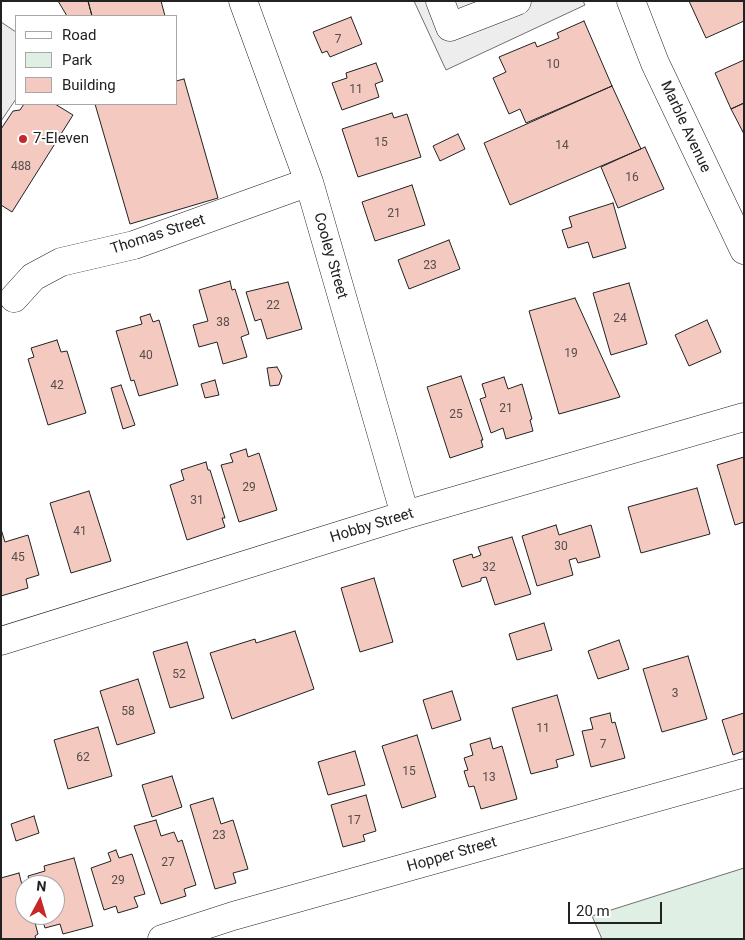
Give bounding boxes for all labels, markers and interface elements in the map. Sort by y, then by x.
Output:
legend [15,15,178,105]
text: Road [62,26,96,44]
house number: 7 [335,33,341,47]
text: Park [62,51,92,69]
house number: 10 [546,58,560,72]
text: Building [62,76,116,94]
street label: Marble Avenue [656,78,714,176]
house number: 11 [349,83,363,97]
place label: 7-Eleven [33,130,89,148]
marker: 7-Eleven [17,133,29,145]
house number: 15 [374,136,388,150]
house number: 14 [555,139,569,153]
house number: 488 [11,160,31,174]
house number: 16 [625,171,639,185]
house number: 21 [387,207,401,221]
street label: Thomas Street [109,211,207,259]
street label: Cooley Street [309,211,351,301]
house number: 23 [423,259,437,273]
house number: 22 [266,299,280,313]
house number: 24 [613,312,627,326]
house number: 38 [216,316,230,330]
house number: 19 [564,347,578,361]
house number: 40 [139,349,153,363]
house number: 42 [50,379,64,393]
house number: 21 [499,402,513,416]
house number: 25 [449,408,463,422]
house number: 29 [242,481,256,495]
house number: 31 [190,494,204,508]
street label: Hobby Street [328,505,416,547]
house number: 41 [73,525,87,539]
house number: 30 [554,540,568,554]
house number: 45 [11,551,25,565]
house number: 32 [482,561,496,575]
house number: 52 [172,668,186,682]
house number: 3 [672,687,678,701]
house number: 58 [121,705,135,719]
house number: 11 [536,722,550,736]
house number: 7 [600,738,606,752]
house number: 62 [76,751,90,765]
house number: 15 [402,765,416,779]
house number: 13 [482,771,496,785]
house number: 17 [347,814,361,828]
house number: 23 [212,829,226,843]
street label: Hopper Street [405,834,499,876]
house number: 27 [161,856,175,870]
house number: 29 [111,874,125,888]
north arrow [15,875,65,925]
text: N [36,878,47,895]
scale bar [570,892,664,924]
text: 20 m [576,902,610,920]

